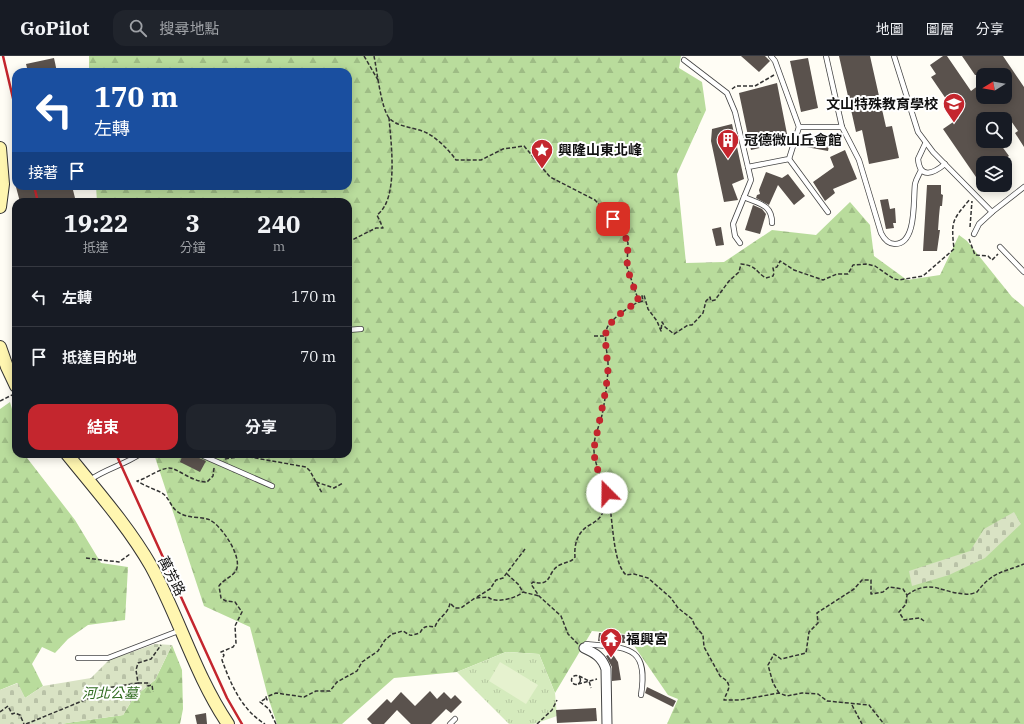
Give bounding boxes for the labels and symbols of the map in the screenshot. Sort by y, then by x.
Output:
north arrow [976,68,1012,104]
school or university icon: 文山特殊教育學校 [941,91,967,124]
place label: 文山特殊教育學校 [826,95,938,113]
building icon: 冠德微山丘會館 [715,127,741,160]
place label: 冠德微山丘會館 [744,131,842,149]
place icon: 興隆山東北峰 [529,137,555,170]
place label: 興隆山東北峰 [558,141,642,159]
pin [596,202,630,236]
position arrow [586,472,628,514]
street label: 萬芳路 [154,553,190,599]
temple icon: 福興宮 [598,626,624,659]
place label: 福興宮 [626,630,668,648]
park label: 河北公墓 [82,684,140,702]

